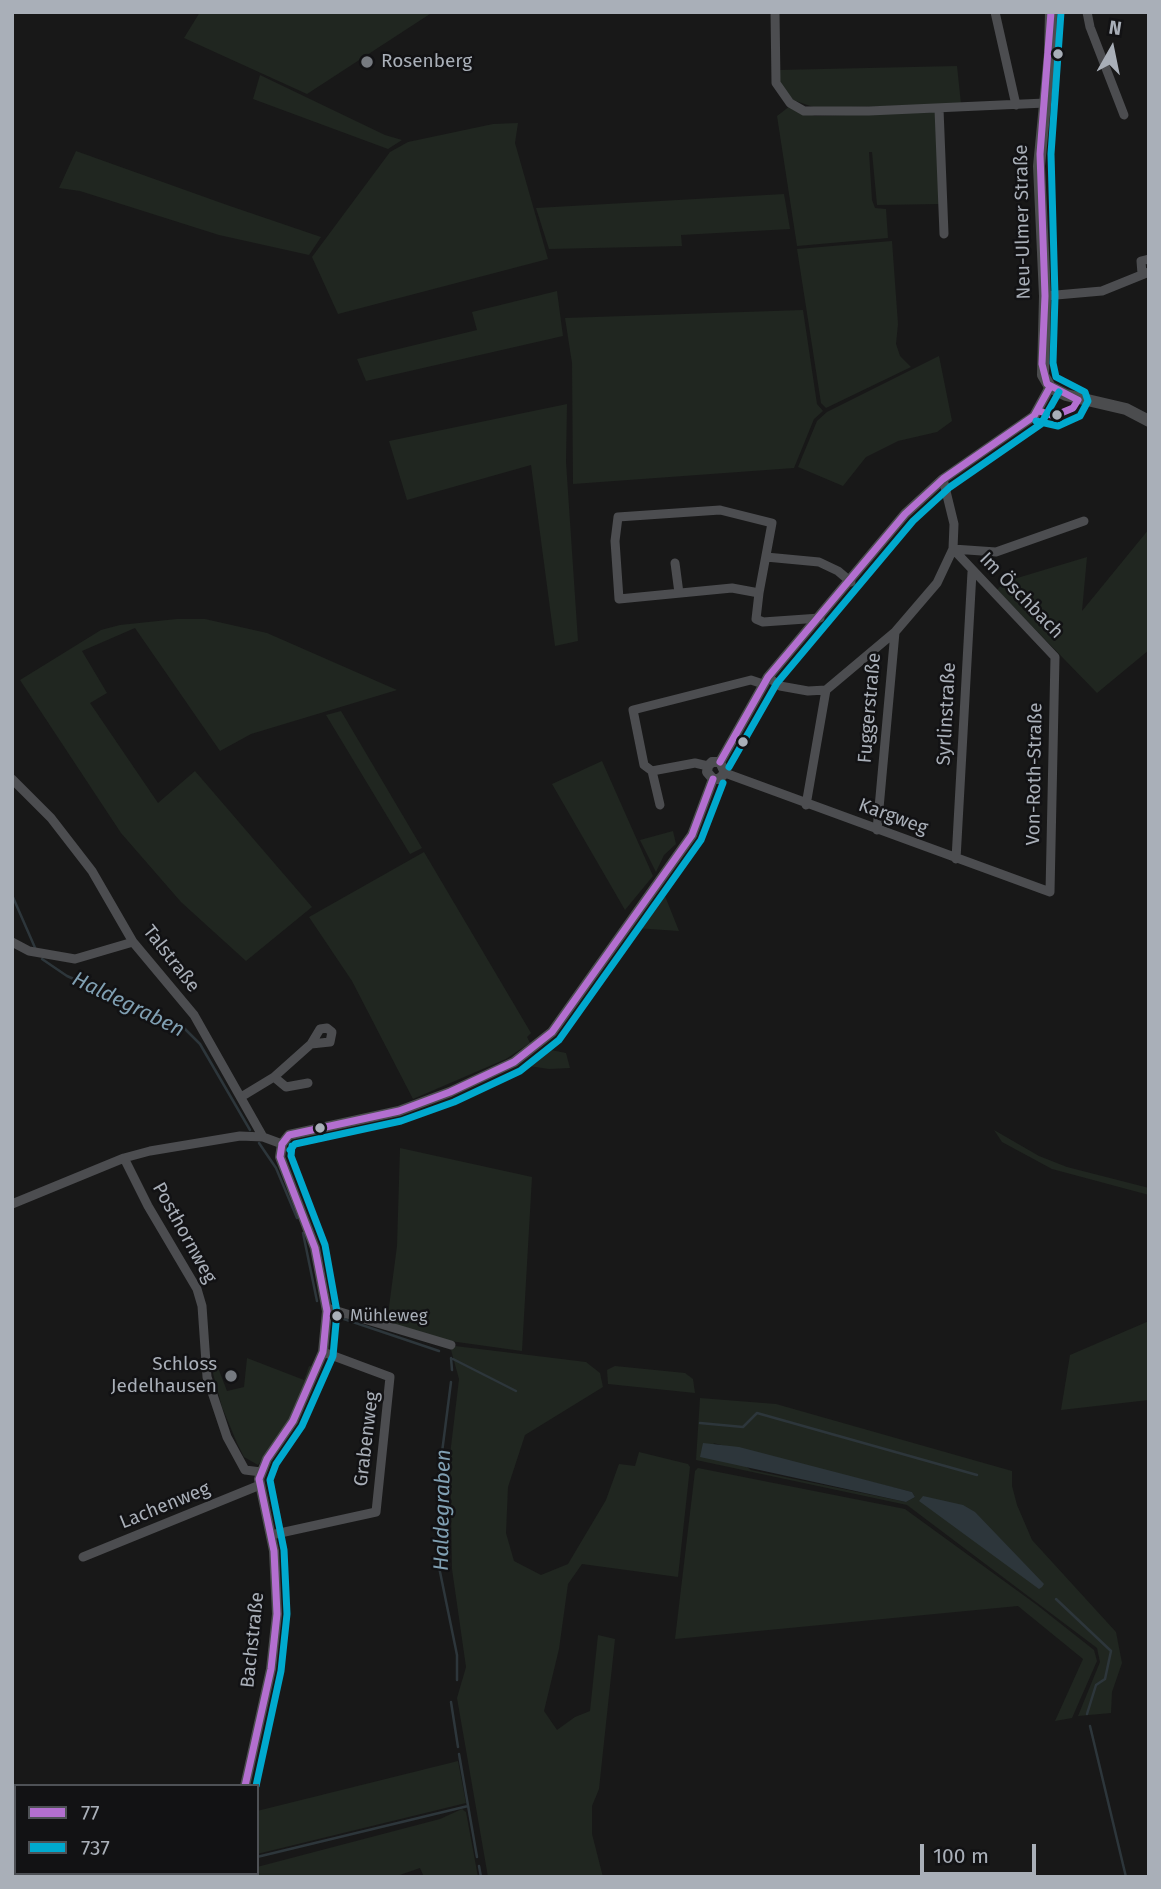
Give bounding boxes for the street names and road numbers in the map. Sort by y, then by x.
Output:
street label: Neu-Ulmer Straße [1010,144,1036,300]
street label: Im Öschbach [974,548,1068,644]
street label: Fuggerstraße [854,652,886,764]
street label: Syrlinstraße [933,662,961,766]
street label: Von-Roth-Straße [1022,702,1048,846]
street label: Kargweg [855,794,931,840]
street label: Talstraße [138,921,204,997]
street label: Posthornweg [147,1179,221,1287]
street label: Grabenweg [350,1390,384,1488]
street label: Lachenweg [117,1478,213,1534]
street label: Bachstraße [237,1591,269,1689]

